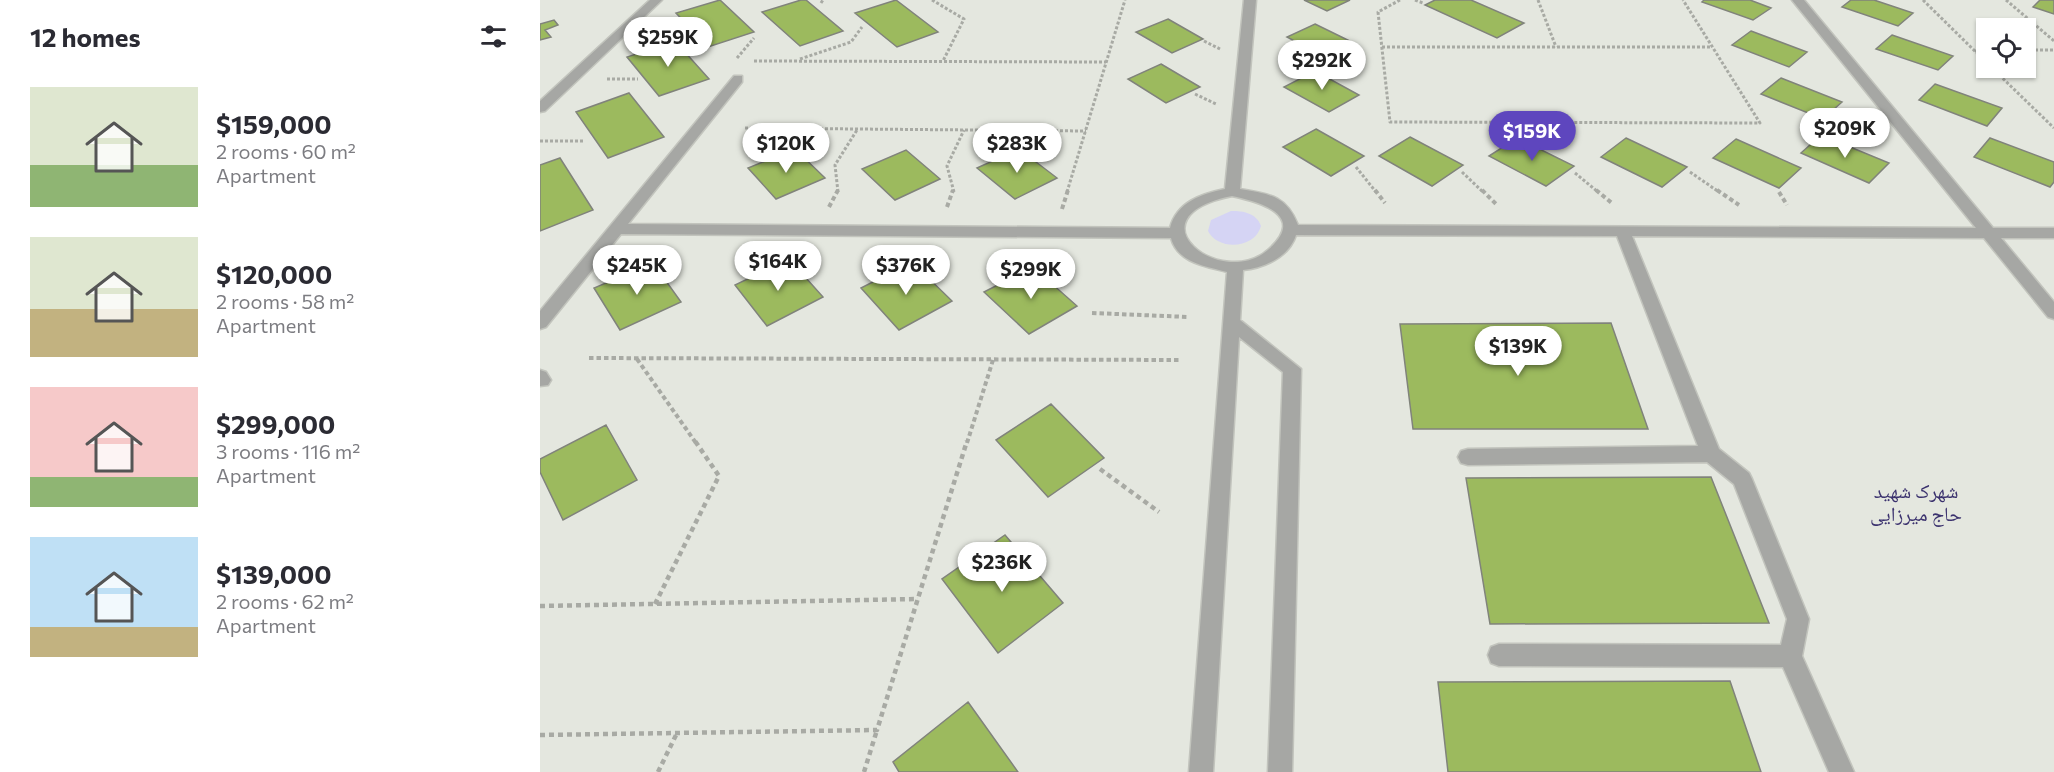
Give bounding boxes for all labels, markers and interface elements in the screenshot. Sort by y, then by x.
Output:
pin: $259K [626,17,710,68]
map controls [1976,18,2036,78]
button: locate [1976,18,2036,78]
icon: filters [477,20,510,53]
text: 12 homes [30,21,141,52]
text: $259K [638,24,698,48]
pin: $292K [1280,40,1364,91]
text: $292K [1292,47,1352,71]
text: $159,000 [216,108,332,139]
pin: $209K [1803,108,1887,159]
icon: home [78,111,150,183]
pin: $159K [1490,111,1574,162]
text: $209K [1814,115,1876,139]
text: $159K [1503,118,1561,142]
pin: $120K [744,123,828,174]
pin: $283K [975,123,1059,174]
text: $120K [756,130,816,154]
text: $283K [987,130,1047,154]
text: 2 rooms · 60 m² [216,139,356,163]
text: Apartment [216,163,316,187]
pin: $164K [736,241,820,292]
pin: $245K [595,245,679,296]
pin: $376K [864,245,948,296]
text: $164K [748,248,808,272]
pin: $299K [989,249,1073,300]
text: $245K [607,252,667,276]
text: $376K [876,252,936,276]
text: $299K [1000,256,1062,280]
text: $120,000 [216,258,332,289]
icon: home [78,261,150,333]
text: 2 rooms · 58 m² [216,289,354,313]
text: Apartment [216,313,316,337]
pin: $139K [1476,326,1560,377]
text: $139K [1489,333,1547,357]
text: $299,000 [216,408,335,439]
icon: home [78,411,150,483]
text: 3 rooms · 116 m² [216,439,360,463]
text: Apartment [216,463,316,487]
district label: شهرک شهید حاج میرزایی [1870,478,1962,527]
pin: $236K [960,542,1044,593]
text: $236K [972,549,1032,573]
text: $139,000 [216,558,332,589]
icon: home [78,561,150,633]
text: 2 rooms · 62 m² [216,589,354,613]
text: Apartment [216,613,316,637]

